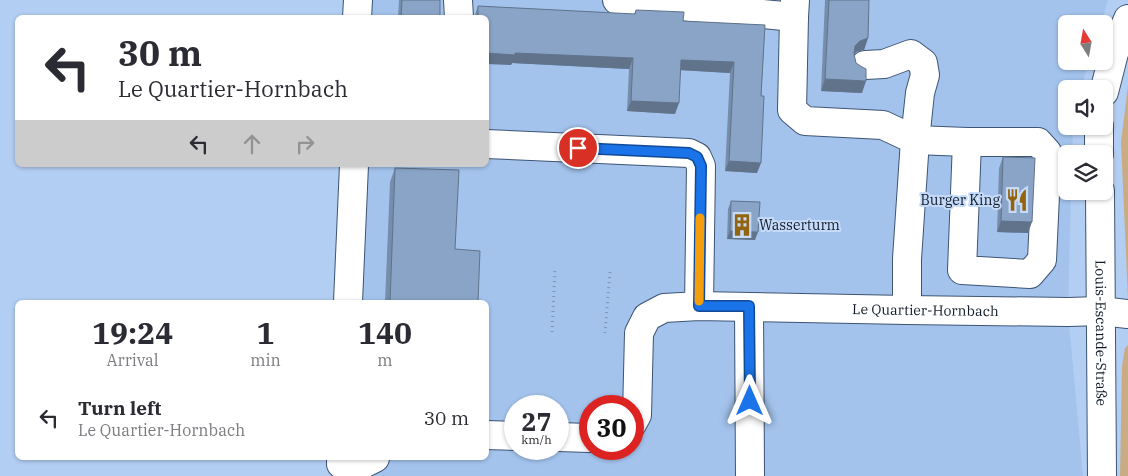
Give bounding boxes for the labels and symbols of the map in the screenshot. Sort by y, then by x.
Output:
north arrow [1058,15,1112,70]
pin [557,127,599,169]
restaurant icon: Burger King [1004,187,1030,213]
place label: Burger King [921,191,1000,209]
building icon: Wasserturm [729,212,755,238]
place label: Wasserturm [759,216,840,234]
street label: Louis-Escande-Straße [1091,260,1111,406]
street label: Le Quartier-Hornbach [852,300,999,320]
position arrow [723,374,775,426]
speed limit sign: 30 [579,395,644,460]

